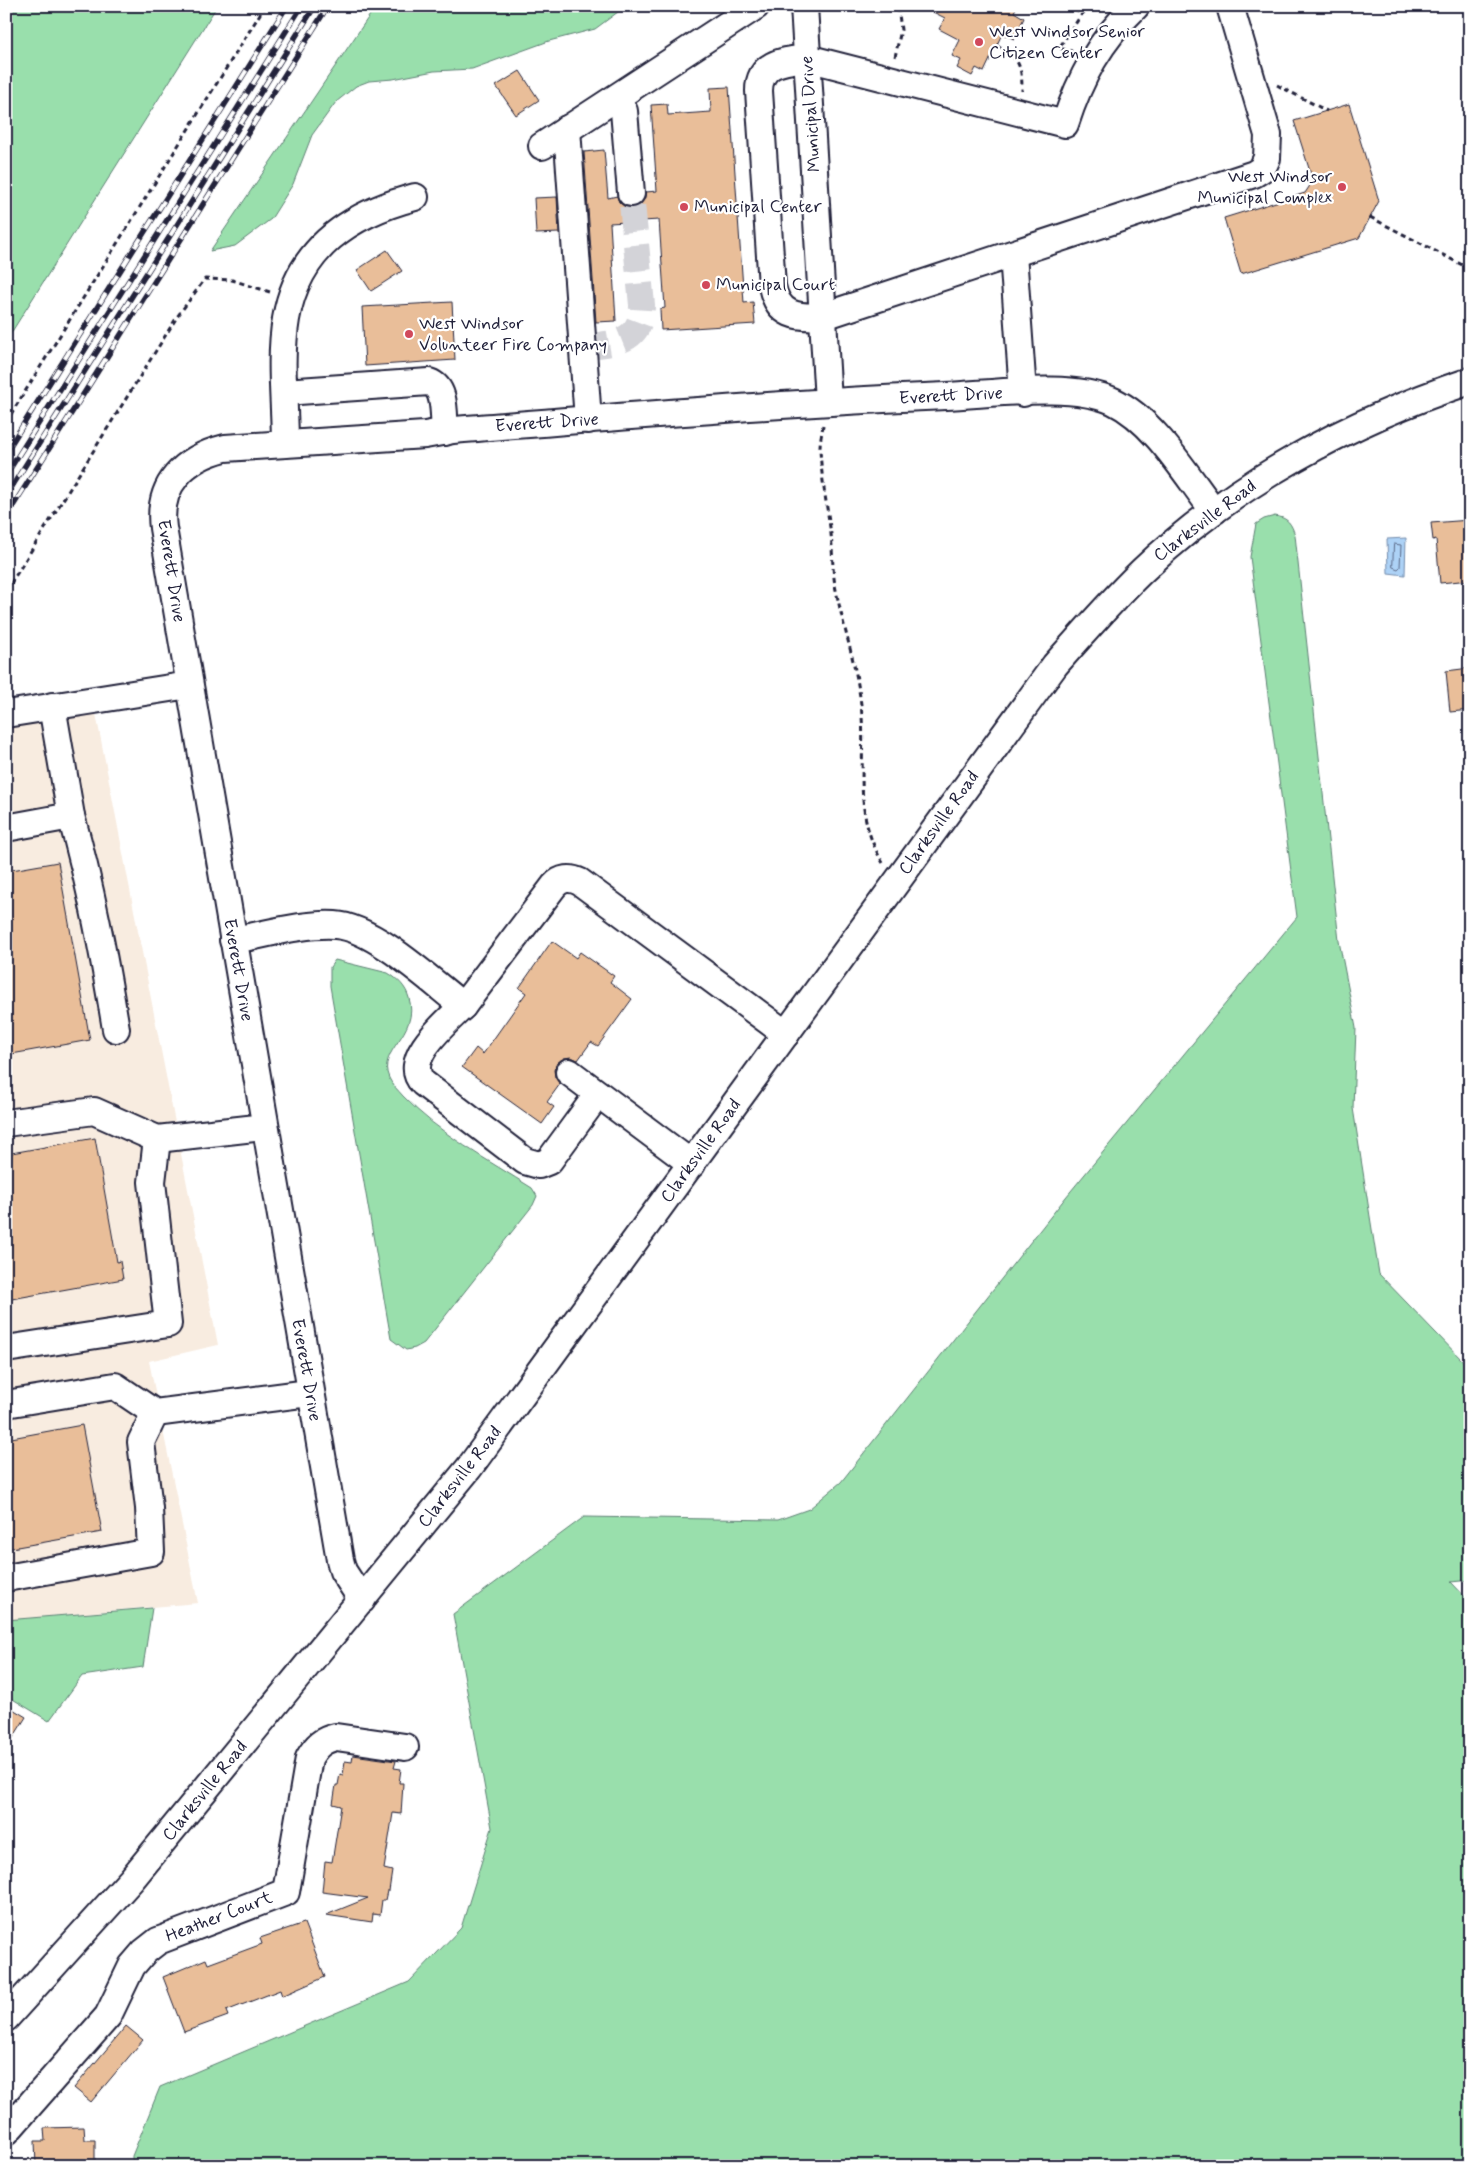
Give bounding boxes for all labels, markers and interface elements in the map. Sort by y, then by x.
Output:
place label: West Windsor Senior Citizen Center [989,20,1145,65]
marker: West Windsor Senior Citizen Center [973,36,985,48]
street label: Municipal Drive [795,55,827,173]
place label: West Windsor Municipal Complex [1197,165,1333,210]
marker: West Windsor Municipal Complex [1336,181,1348,193]
place label: Municipal Center [694,195,822,219]
marker: Municipal Center [678,201,690,213]
place label: Municipal Court [716,273,836,297]
marker: Municipal Court [700,279,712,291]
place label: West Windsor Volunteer Fire Company [419,312,607,357]
marker: West Windsor Volunteer Fire Company [403,328,415,340]
street label: Everett Drive [898,381,1004,411]
street label: Everett Drive [494,407,600,439]
street label: Clarksville Road [1149,474,1261,568]
street label: Everett Drive [151,518,191,624]
street label: Clarksville Road [893,766,985,880]
street label: Everett Drive [217,917,259,1023]
street label: Clarksville Road [655,1094,747,1208]
street label: Everett Drive [285,1317,327,1423]
street label: Clarksville Road [413,1421,507,1533]
street label: Clarksville Road [157,1736,253,1846]
street label: Heather Court [162,1885,276,1948]

